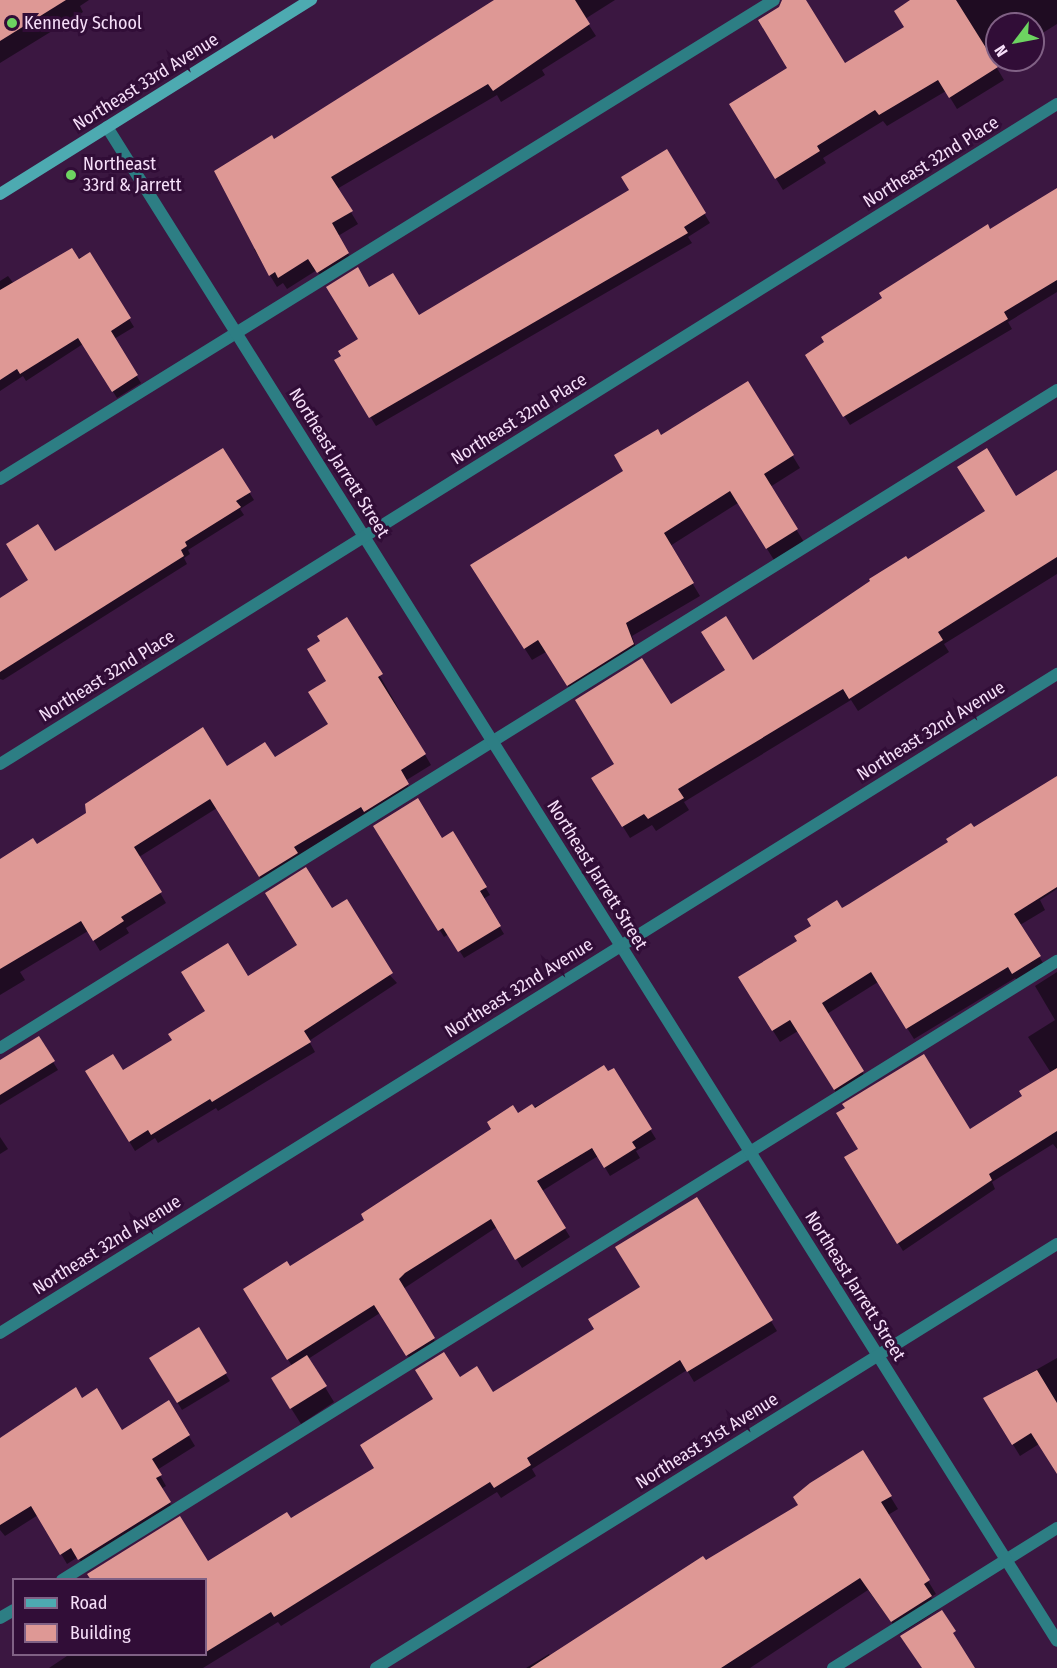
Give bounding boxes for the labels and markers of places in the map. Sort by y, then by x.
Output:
place label: Kennedy School [24,12,142,34]
marker: Kennedy School [5,16,19,30]
place label: Northeast 33rd & Jarrett [83,154,182,196]
marker: Northeast 33rd & Jarrett [64,168,78,182]

